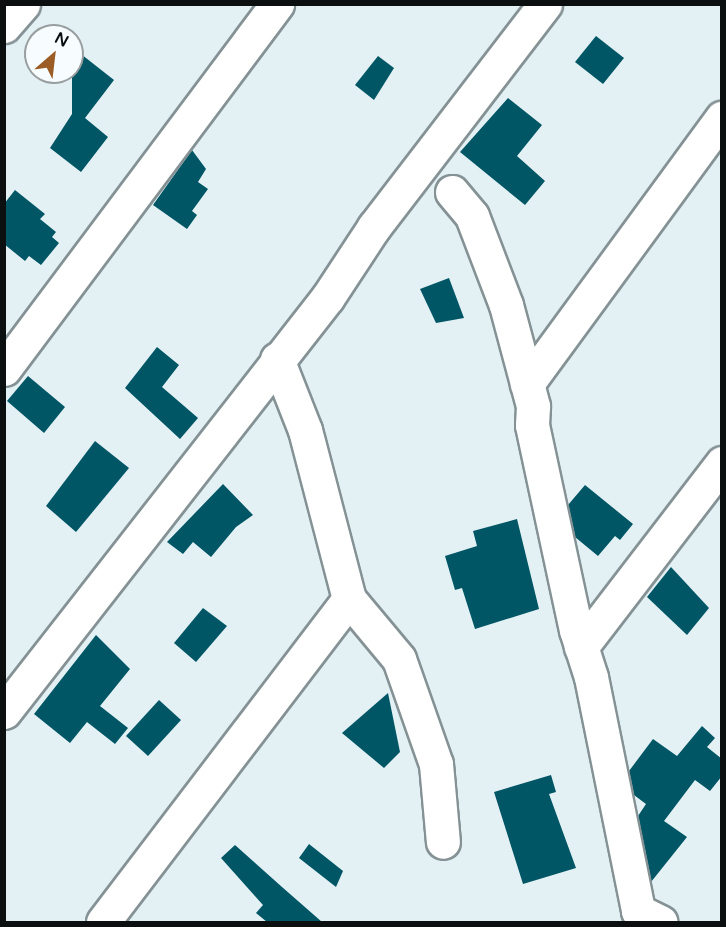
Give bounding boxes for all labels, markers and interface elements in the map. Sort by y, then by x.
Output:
north arrow [24,24,84,84]
text: N [51,28,72,52]

